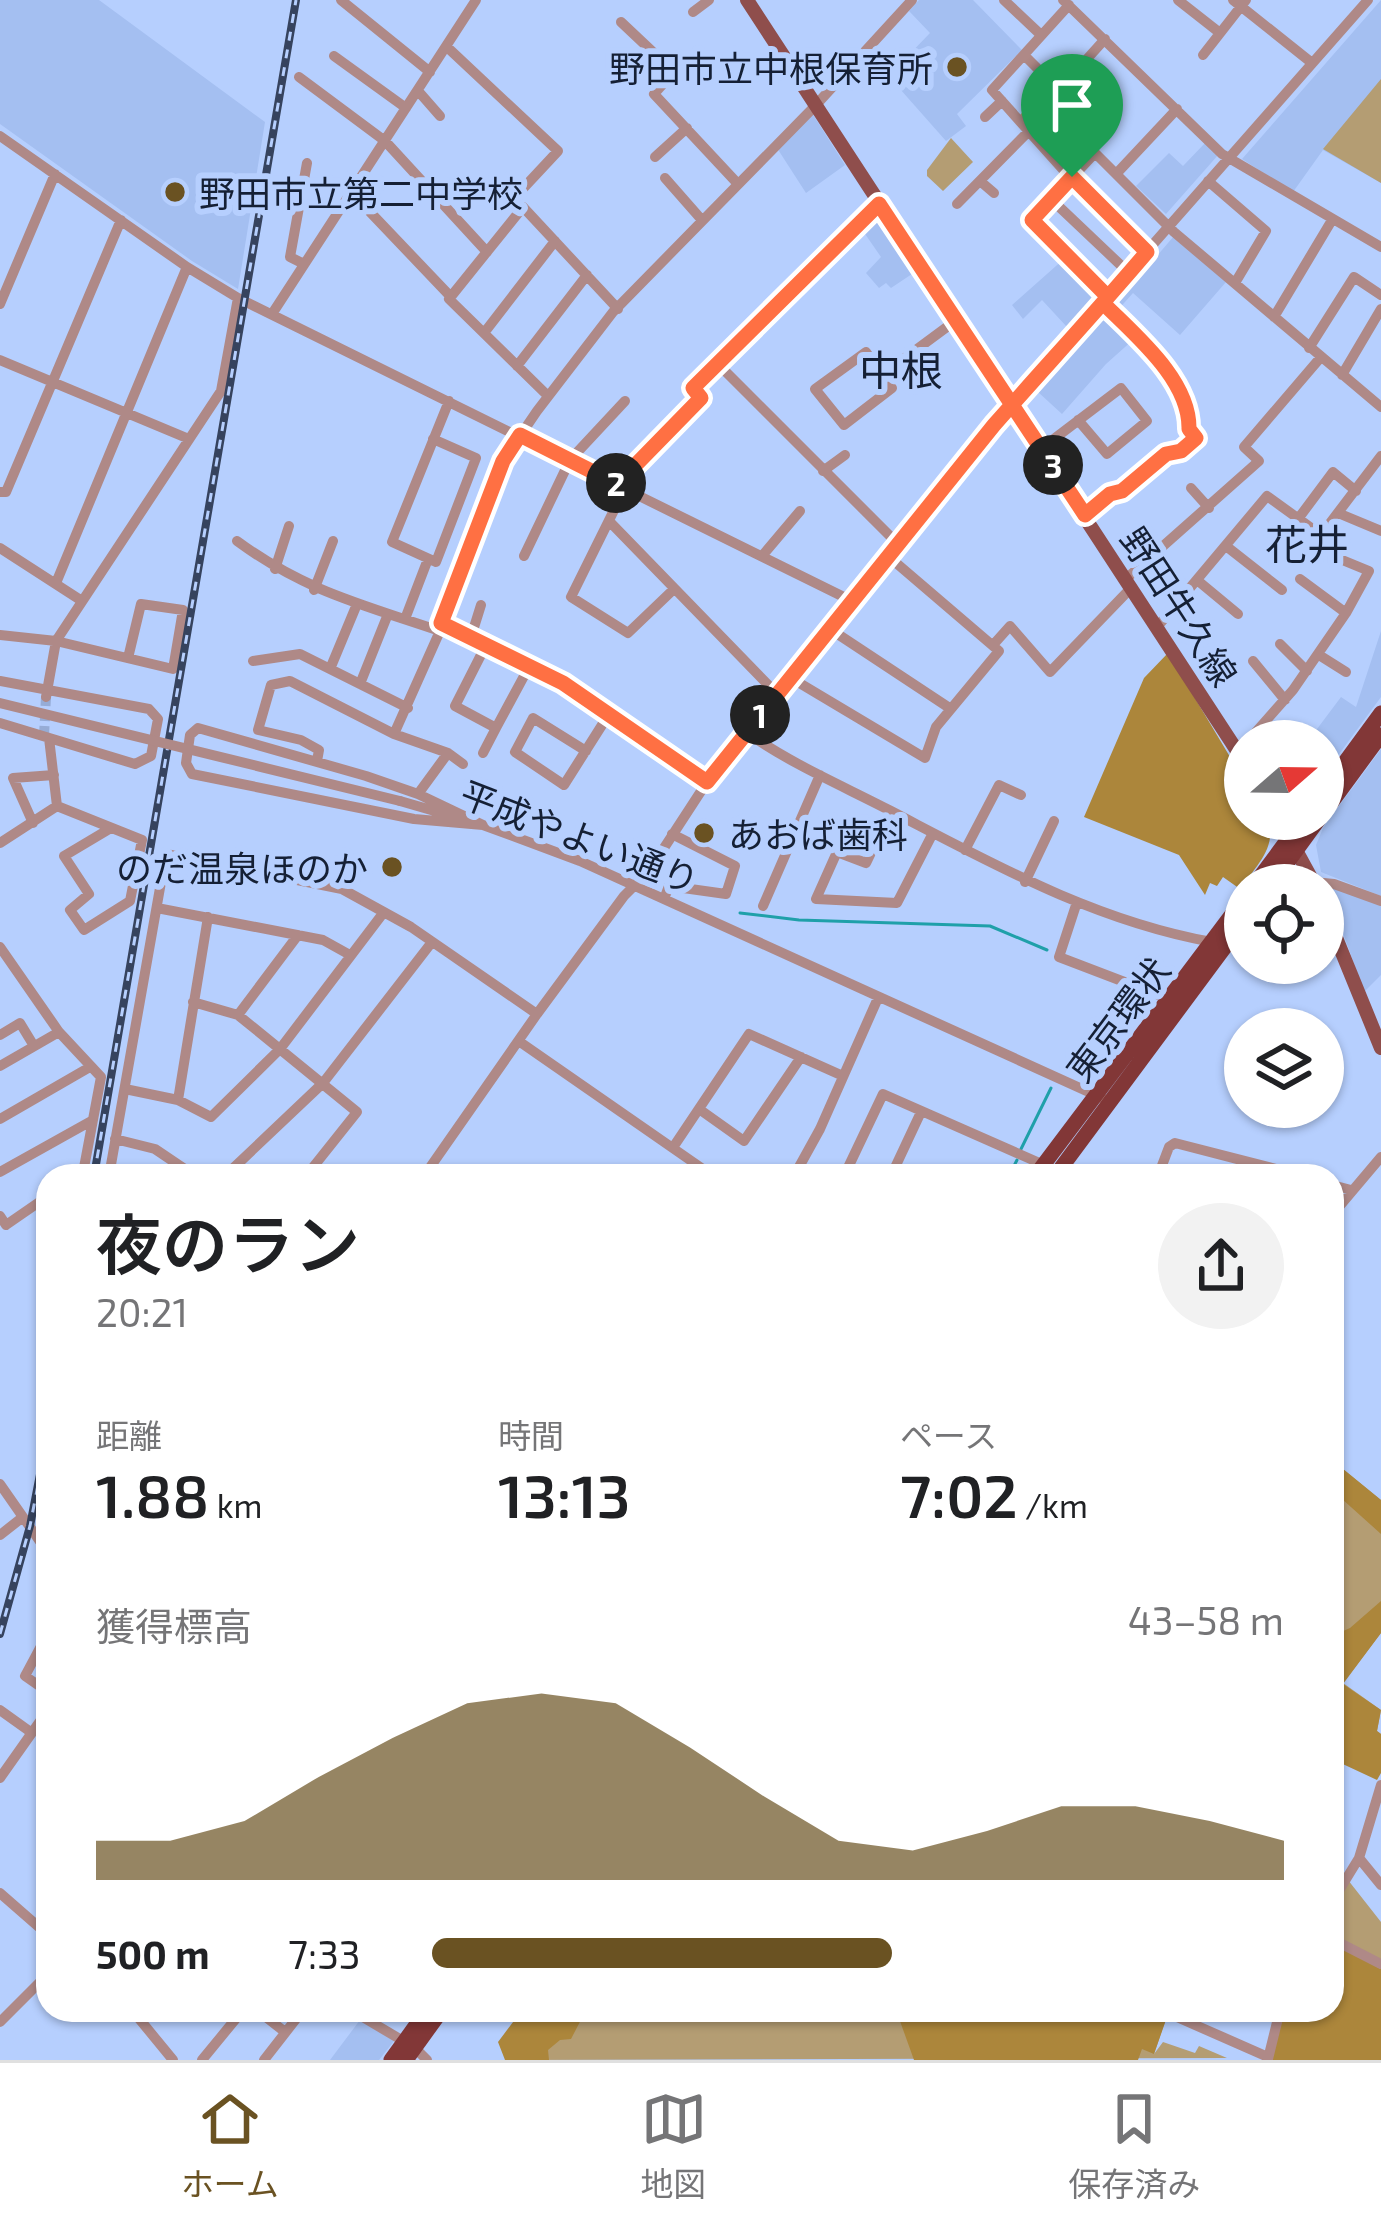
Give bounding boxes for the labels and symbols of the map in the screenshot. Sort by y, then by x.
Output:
place label: 野田市立中根保育所 [609,46,933,89]
marker: 野田市立中根保育所 [944,54,970,80]
pin [1021,54,1123,177]
place label: 野田市立第二中学校 [199,171,523,214]
marker: 野田市立第二中学校 [162,179,188,205]
district label: 中根 [859,344,943,394]
pin: 3 [1023,435,1083,495]
pin: 2 [586,453,646,513]
district label: 花井 [1265,518,1349,568]
street label: 野田牛久線 [1113,519,1247,693]
pin: 1 [730,685,790,745]
north arrow [1224,720,1344,840]
street label: 平成やよい通り [455,771,705,901]
place label: あおば歯科 [728,812,908,855]
marker: あおば歯科 [691,820,717,846]
place label: のだ温泉ほのか [116,846,368,889]
marker: のだ温泉ほのか [379,854,405,880]
street label: 東京環状 [1056,949,1178,1089]

